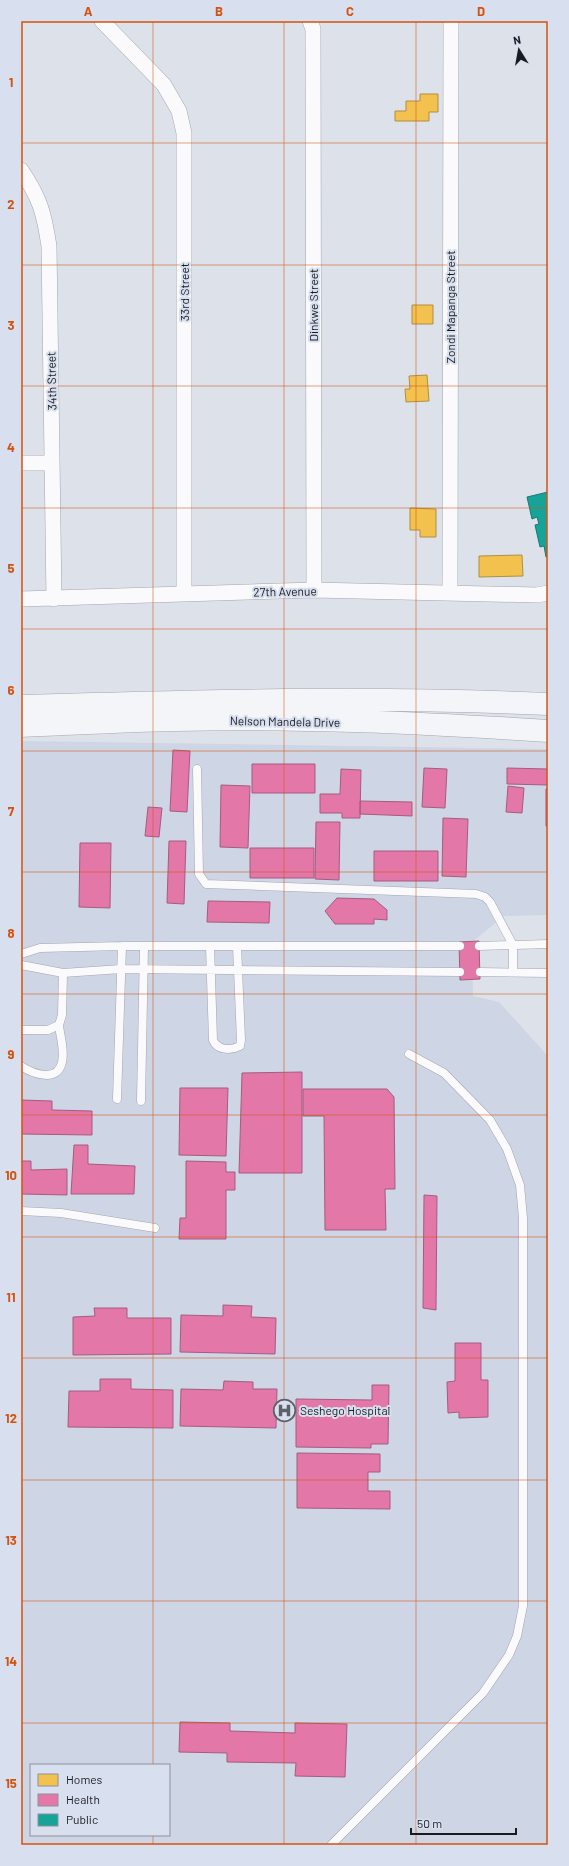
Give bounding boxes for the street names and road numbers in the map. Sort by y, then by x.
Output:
street label: Zondi Mapanga Street [443,250,457,364]
street label: 33rd Street [177,263,191,321]
street label: Dinkwe Street [306,269,320,341]
street label: 34th Street [43,351,59,411]
street label: 27th Avenue [253,583,317,599]
street label: Nelson Mandela Drive [230,713,340,729]

